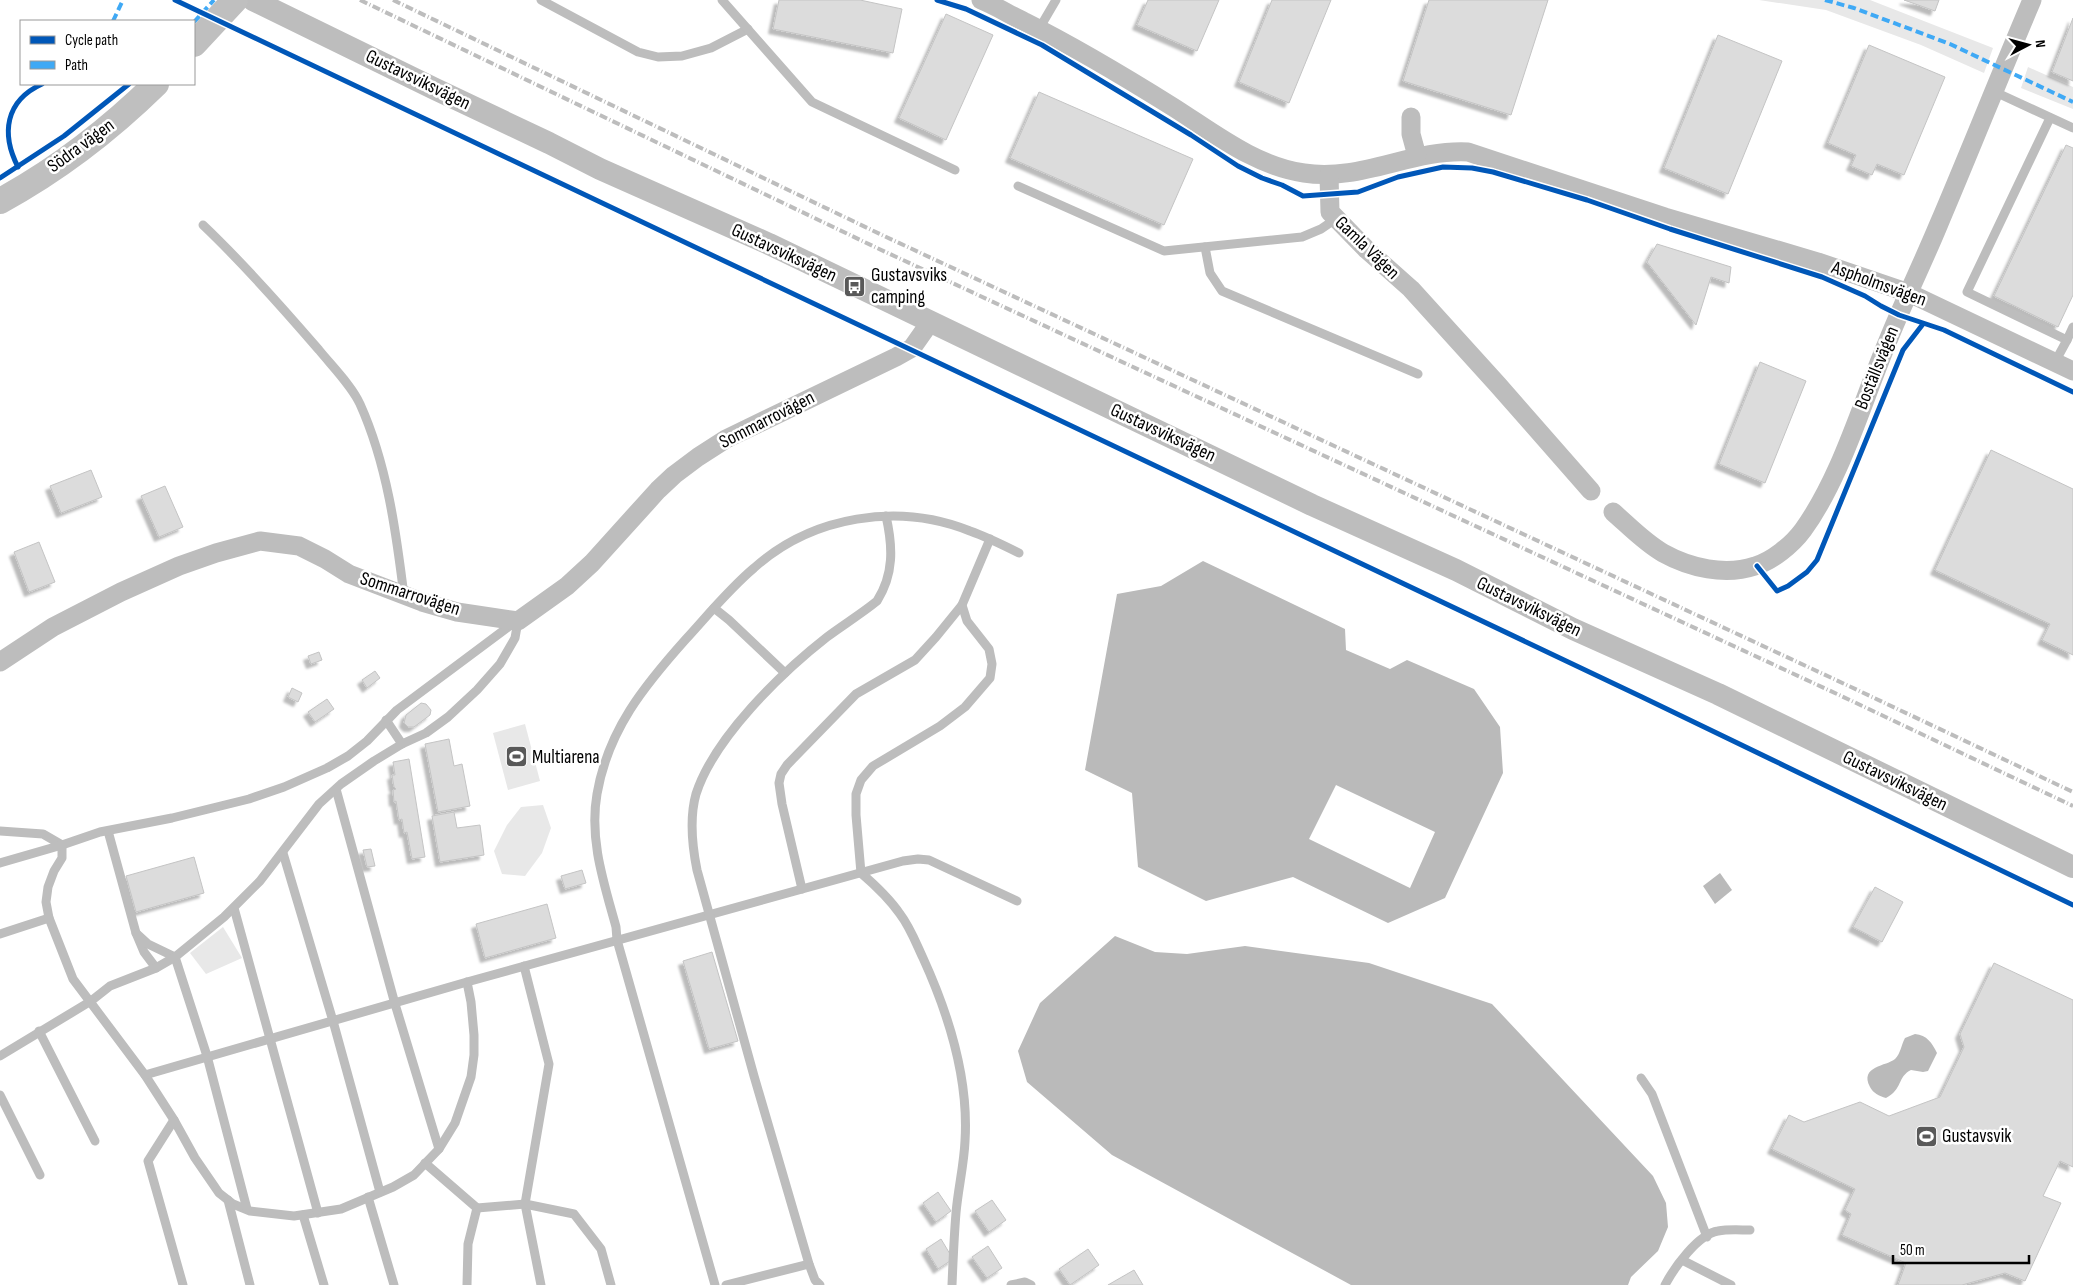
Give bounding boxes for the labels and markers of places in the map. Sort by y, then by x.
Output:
place label: Gustavsviks camping [871,264,947,309]
bus stop icon: Gustavsviks camping [843,274,867,298]
sports icon: Multiarena [504,745,528,769]
place label: Multiarena [532,746,600,769]
sports icon: Gustavsvik [1914,1124,1938,1148]
place label: Gustavsvik [1942,1125,2012,1148]

